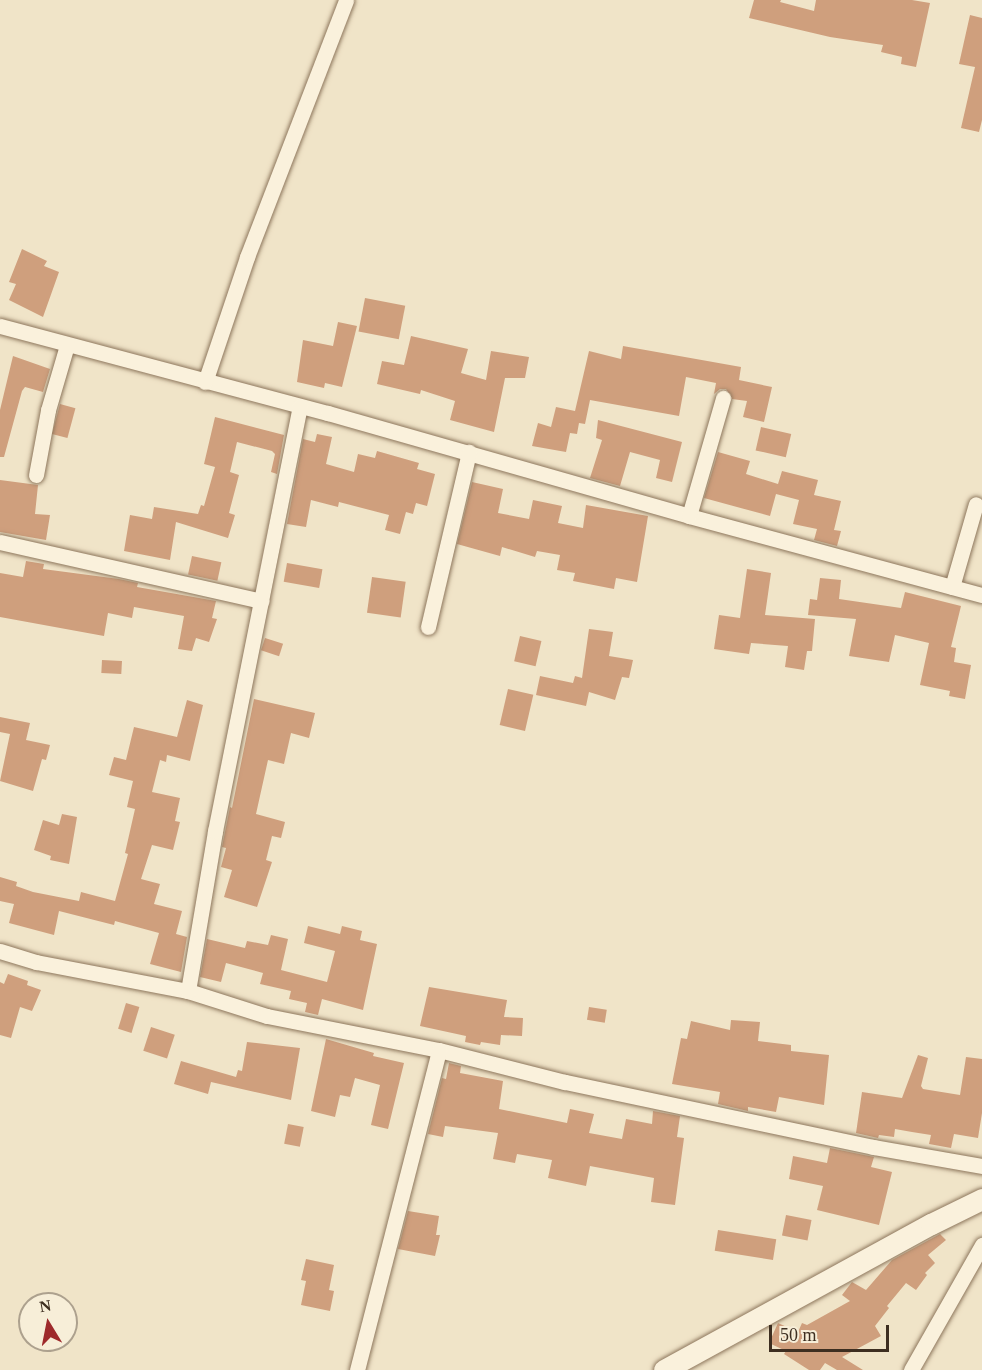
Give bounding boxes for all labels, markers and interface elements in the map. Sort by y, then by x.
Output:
north arrow [18,1292,78,1352]
text: N [38,1296,52,1315]
scale bar [772,1313,892,1351]
text: 50 m [780,1325,817,1345]

